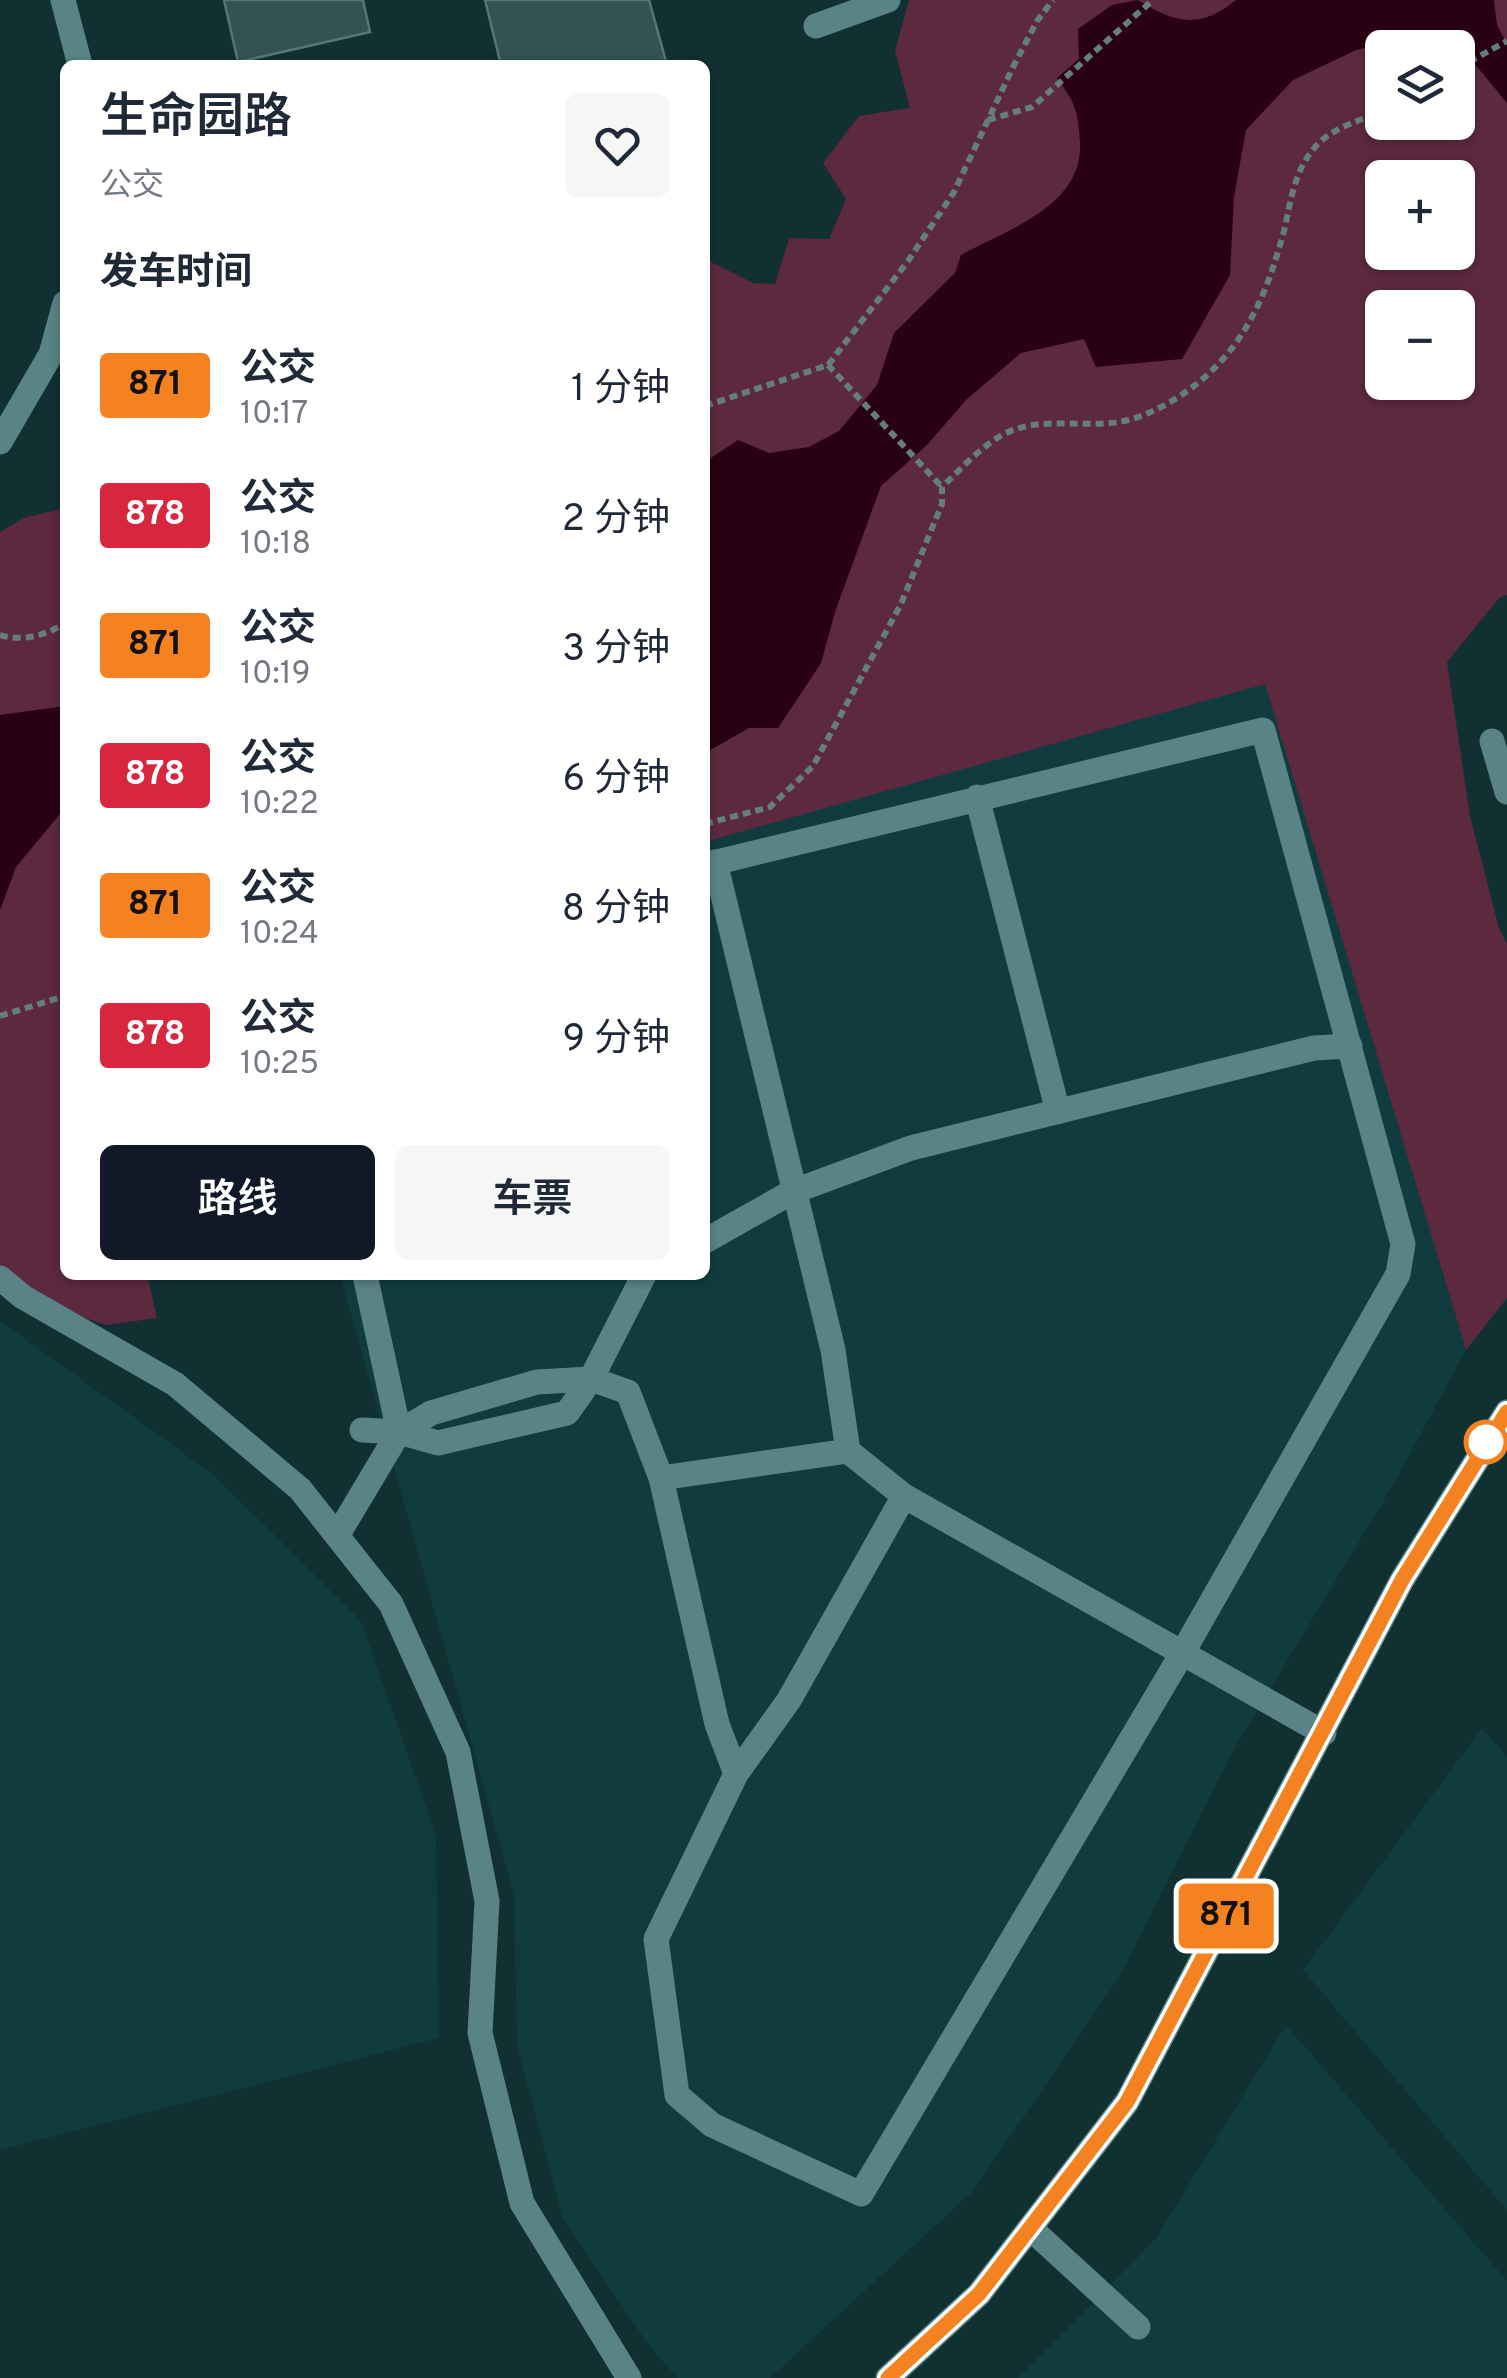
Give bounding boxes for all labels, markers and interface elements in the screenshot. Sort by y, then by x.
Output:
map controls [1365,30,1475,400]
button: layers [1365,30,1475,140]
text: 生命园路 [100,90,292,150]
button: heart [565,93,670,198]
button: + [1365,160,1475,270]
text: 公交 [100,167,164,207]
text: 发车时间 [100,250,252,299]
button: − [1365,290,1475,400]
text: 公交 [240,346,316,395]
text: 871 [128,363,182,407]
text: 1 分钟 [571,366,670,415]
text: 10:17 [240,395,308,435]
text: 公交 [240,476,316,525]
text: 878 [125,493,186,537]
text: 2 分钟 [562,496,670,545]
text: 10:18 [240,525,311,565]
text: 公交 [240,606,316,655]
text: 871 [128,623,182,667]
text: 3 分钟 [562,626,670,675]
text: 10:19 [240,655,311,695]
text: 公交 [240,736,316,785]
text: 878 [125,753,186,797]
text: 6 分钟 [562,756,670,805]
text: 10:22 [240,785,319,825]
text: 公交 [240,866,316,915]
text: 871 [128,883,182,927]
text: 8 分钟 [562,886,670,935]
text: 10:24 [240,915,319,955]
text: 公交 [240,996,316,1045]
text: 878 [125,1013,186,1057]
text: 9 分钟 [562,1016,670,1065]
text: 10:25 [240,1045,319,1085]
button: 路线 [100,1145,375,1260]
button: 车票 [395,1145,670,1260]
unlabelled marker [1465,1421,1507,1463]
line badge: 871 [1168,1884,1284,1948]
text: 871 [1199,1894,1253,1938]

